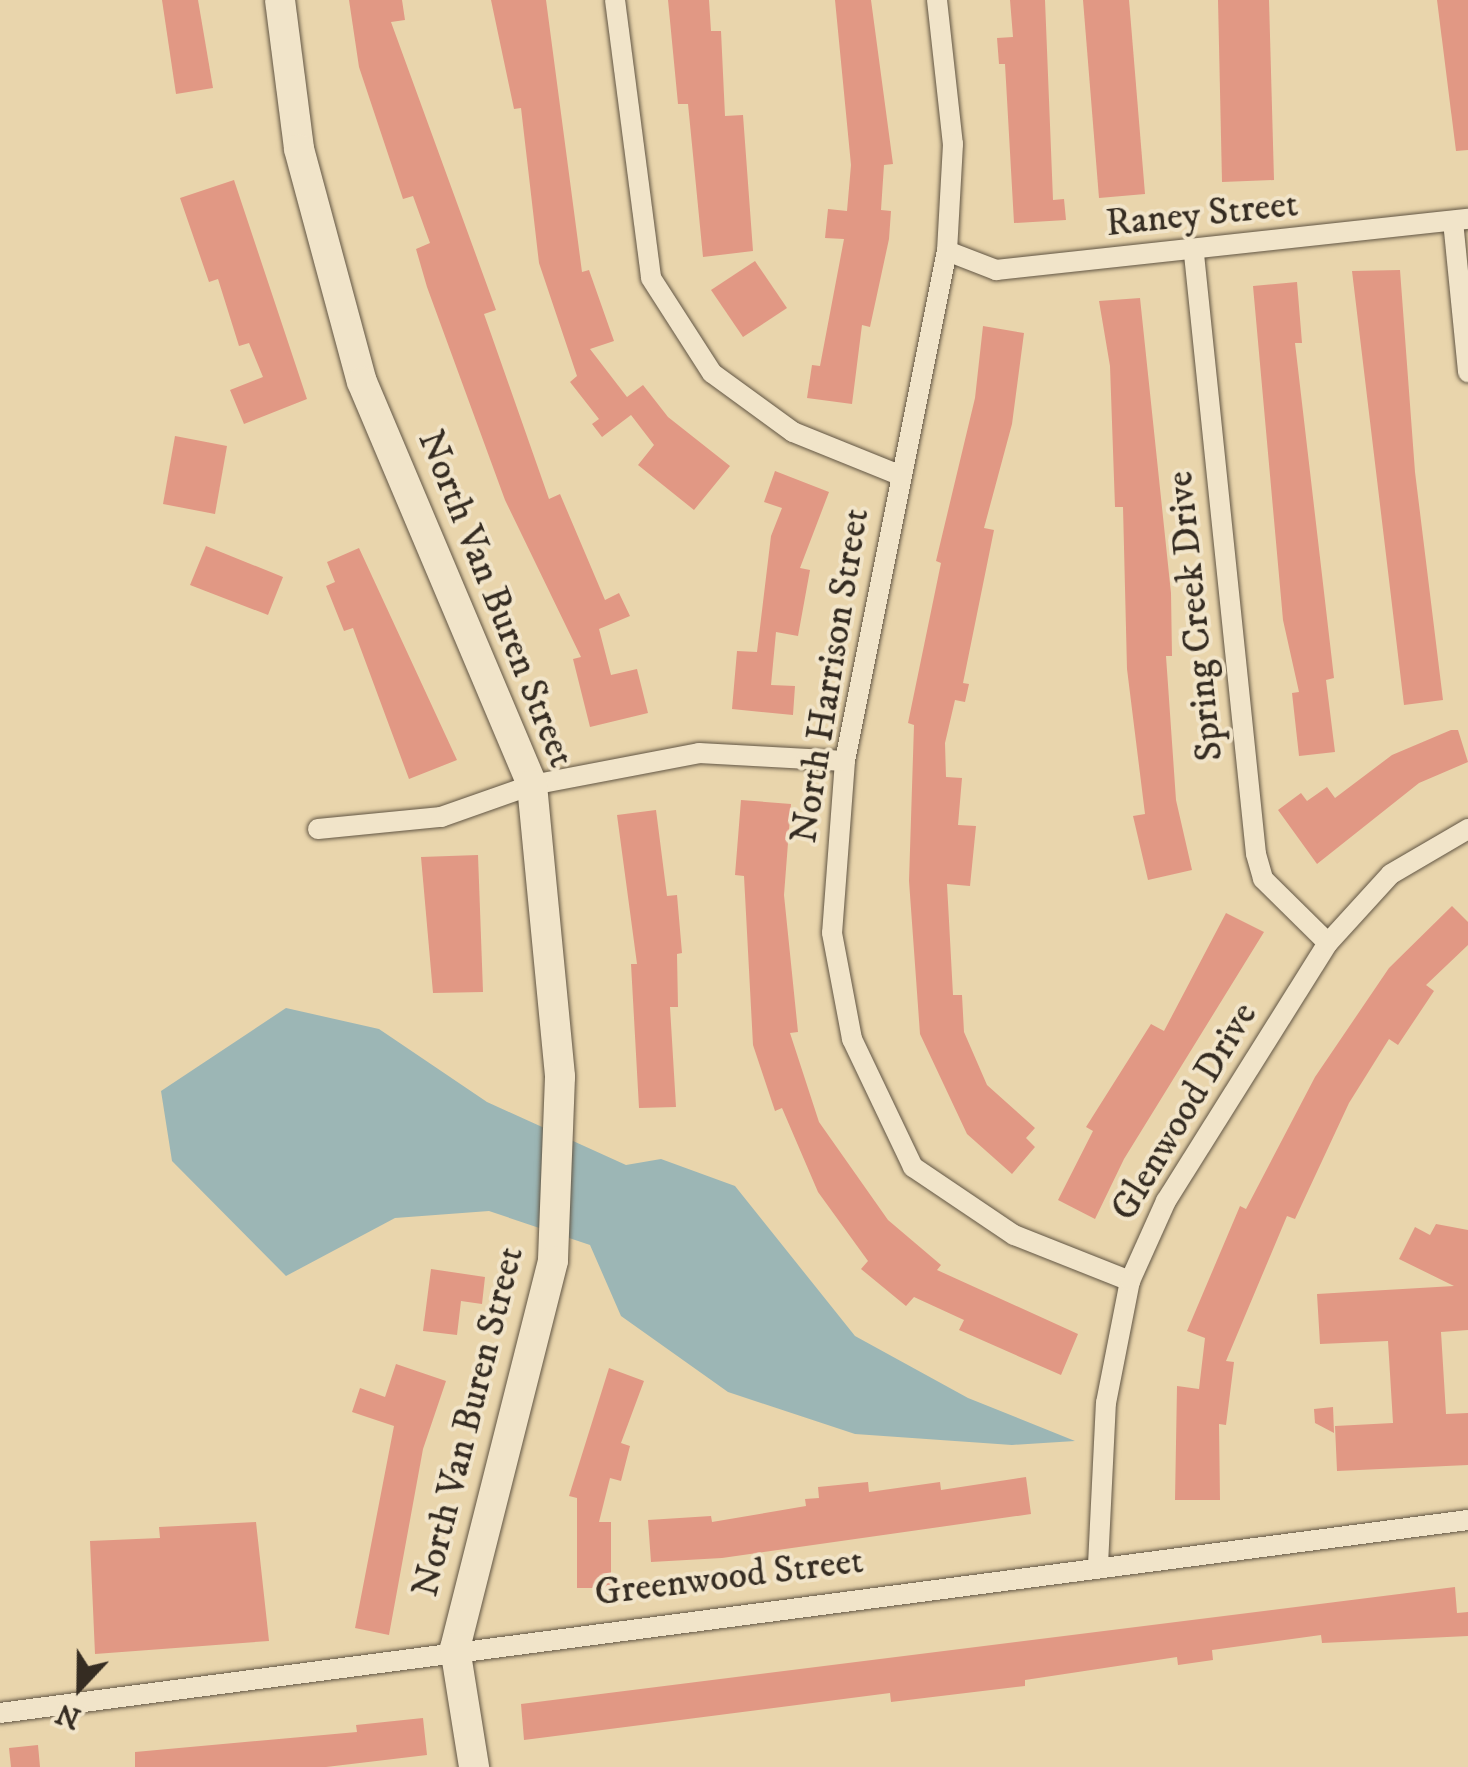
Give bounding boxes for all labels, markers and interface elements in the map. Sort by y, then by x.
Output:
street label: Raney Street [1104,182,1300,248]
street label: North Van Buren Street [407,424,583,774]
street label: Spring Creek Drive [1158,469,1234,763]
street label: North Harrison Street [782,505,880,847]
street label: Glenwood Drive [1102,995,1268,1229]
street label: North Van Buren Street [403,1242,535,1602]
street label: Greenwood Street [592,1539,866,1617]
north arrow [30,1637,130,1737]
text: N [51,1695,86,1736]

